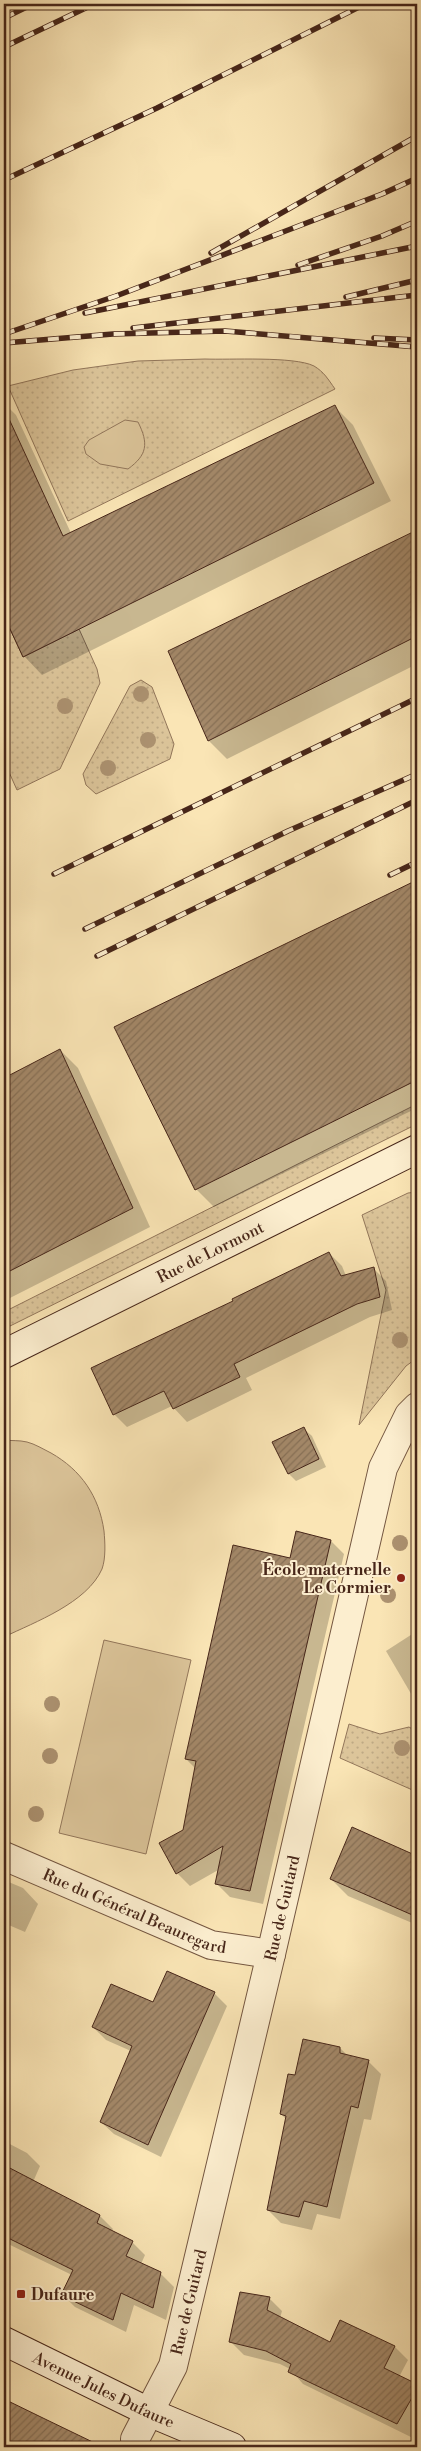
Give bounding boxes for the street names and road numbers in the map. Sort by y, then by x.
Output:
street label: Rue de Lormont [154,1217,268,1288]
street label: Rue de Guitard [261,1853,304,1963]
street label: Rue du Général Beauregard [39,1865,228,1958]
street label: Rue de Guitard [167,2248,211,2357]
street label: Avenue Jules Dufaure [28,2347,177,2433]

